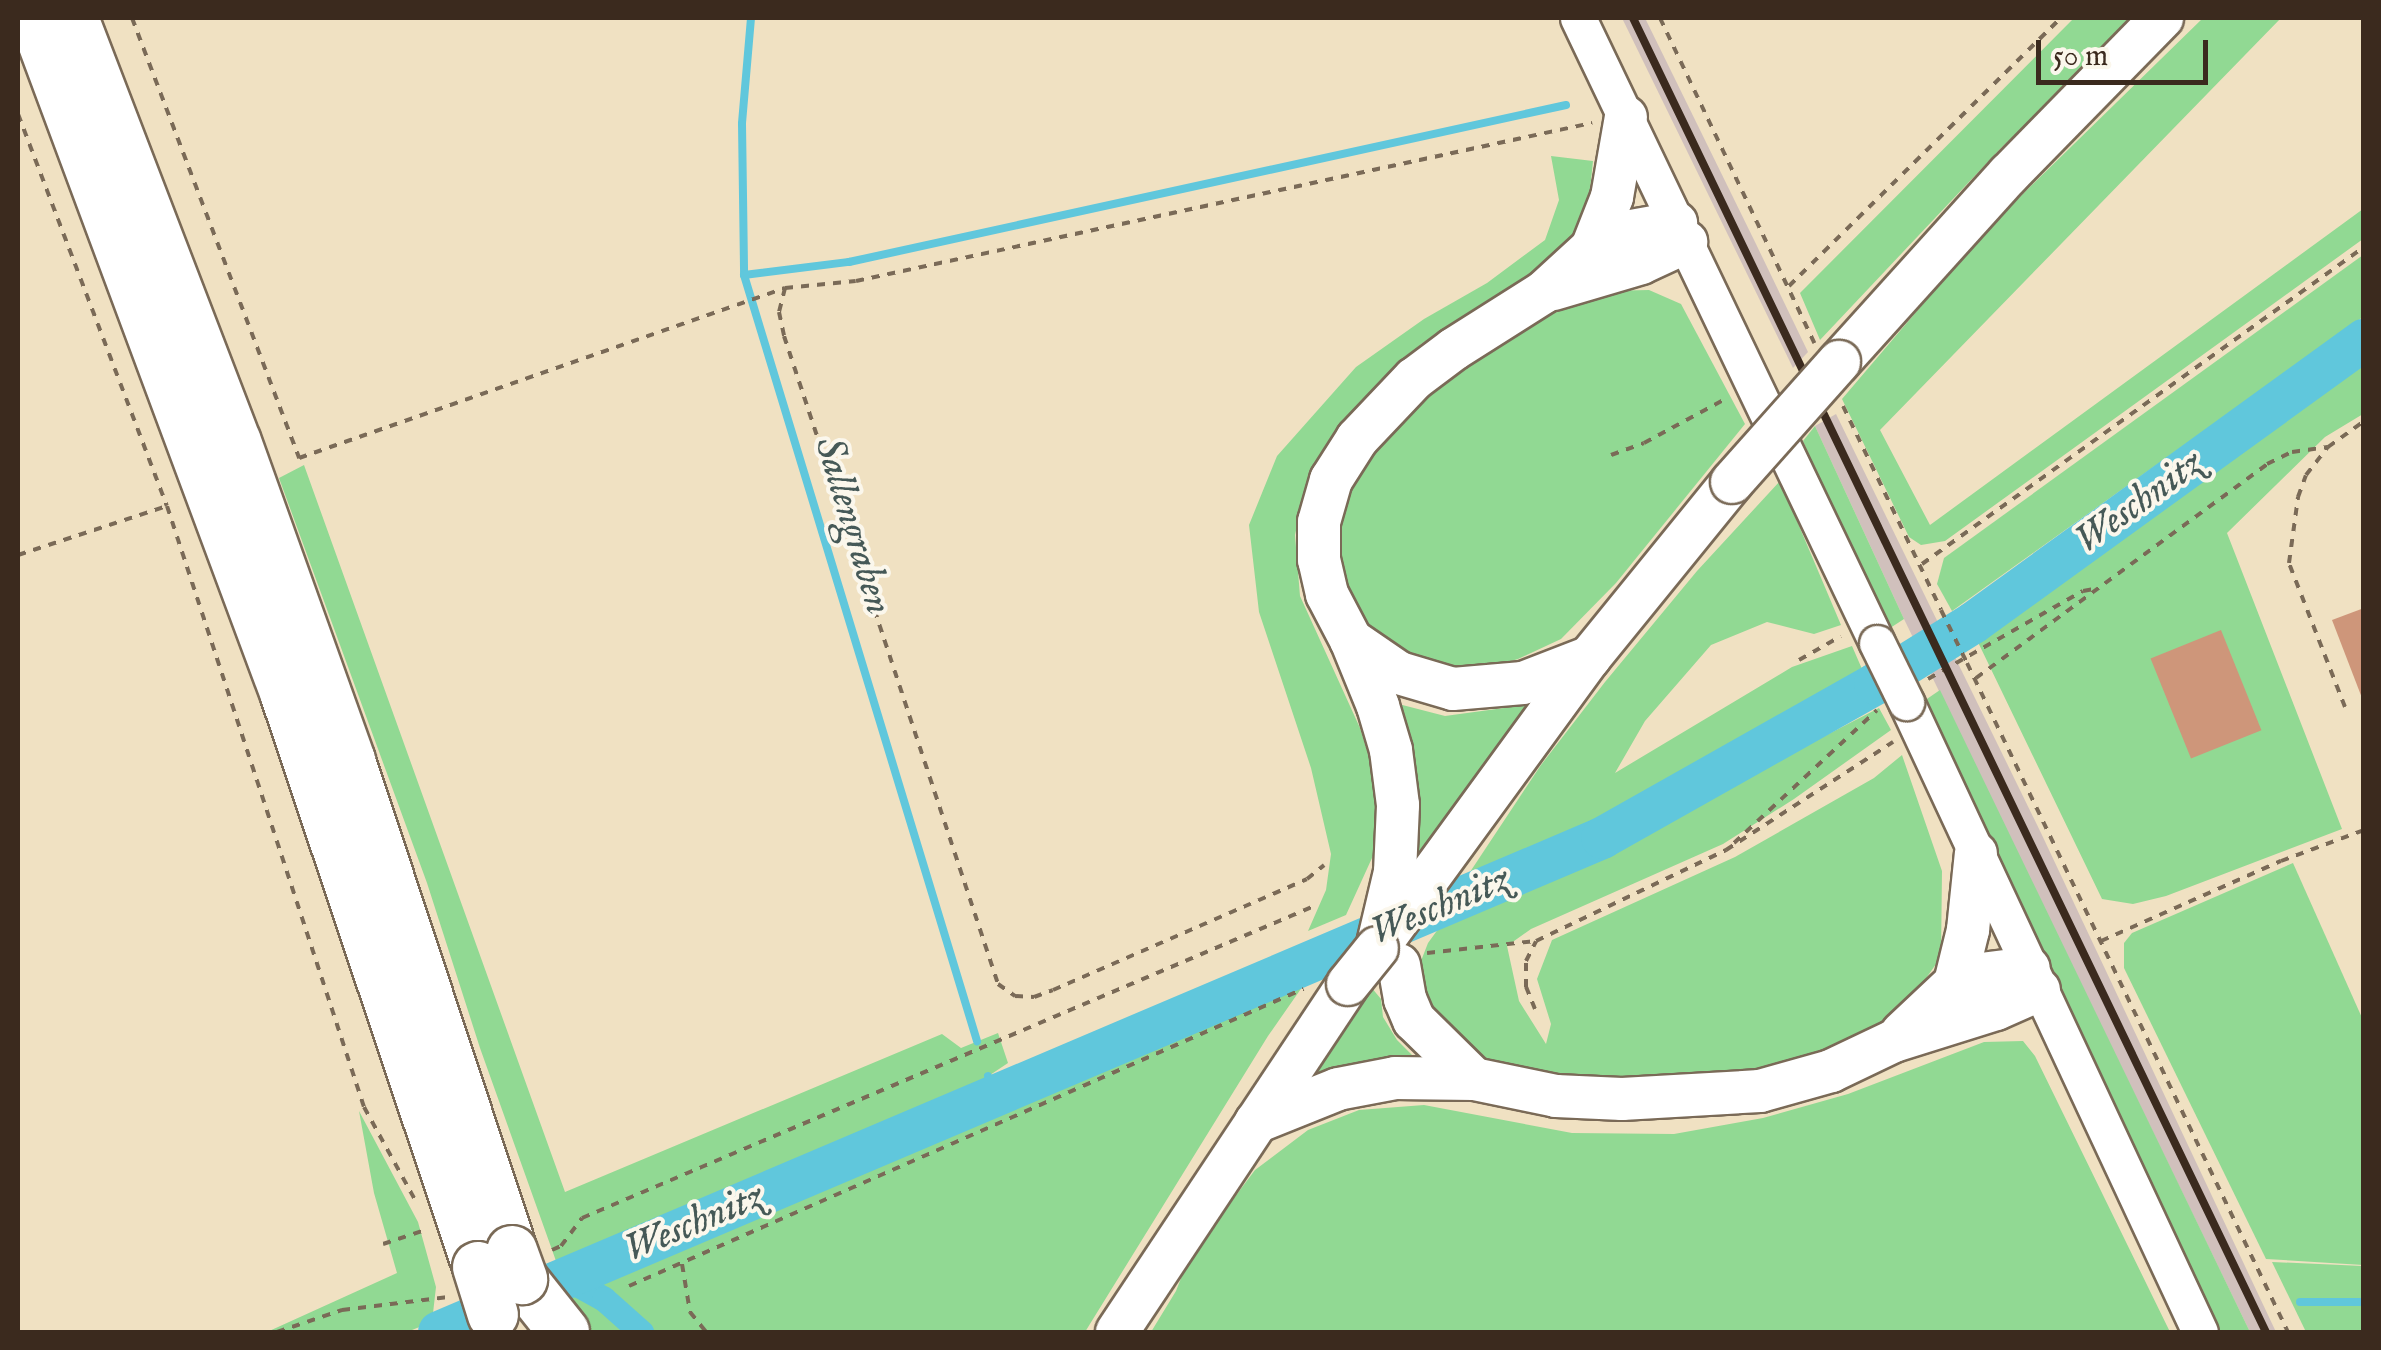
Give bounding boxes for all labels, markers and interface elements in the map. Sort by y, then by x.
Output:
scale bar [2041,20,2214,82]
text: 50 m [2053,38,2108,76]
water label: Sallengraben [802,432,902,620]
water label: Weschnitz [2066,441,2212,565]
water label: Weschnitz [1363,856,1517,958]
water label: Weschnitz [617,1173,771,1275]

